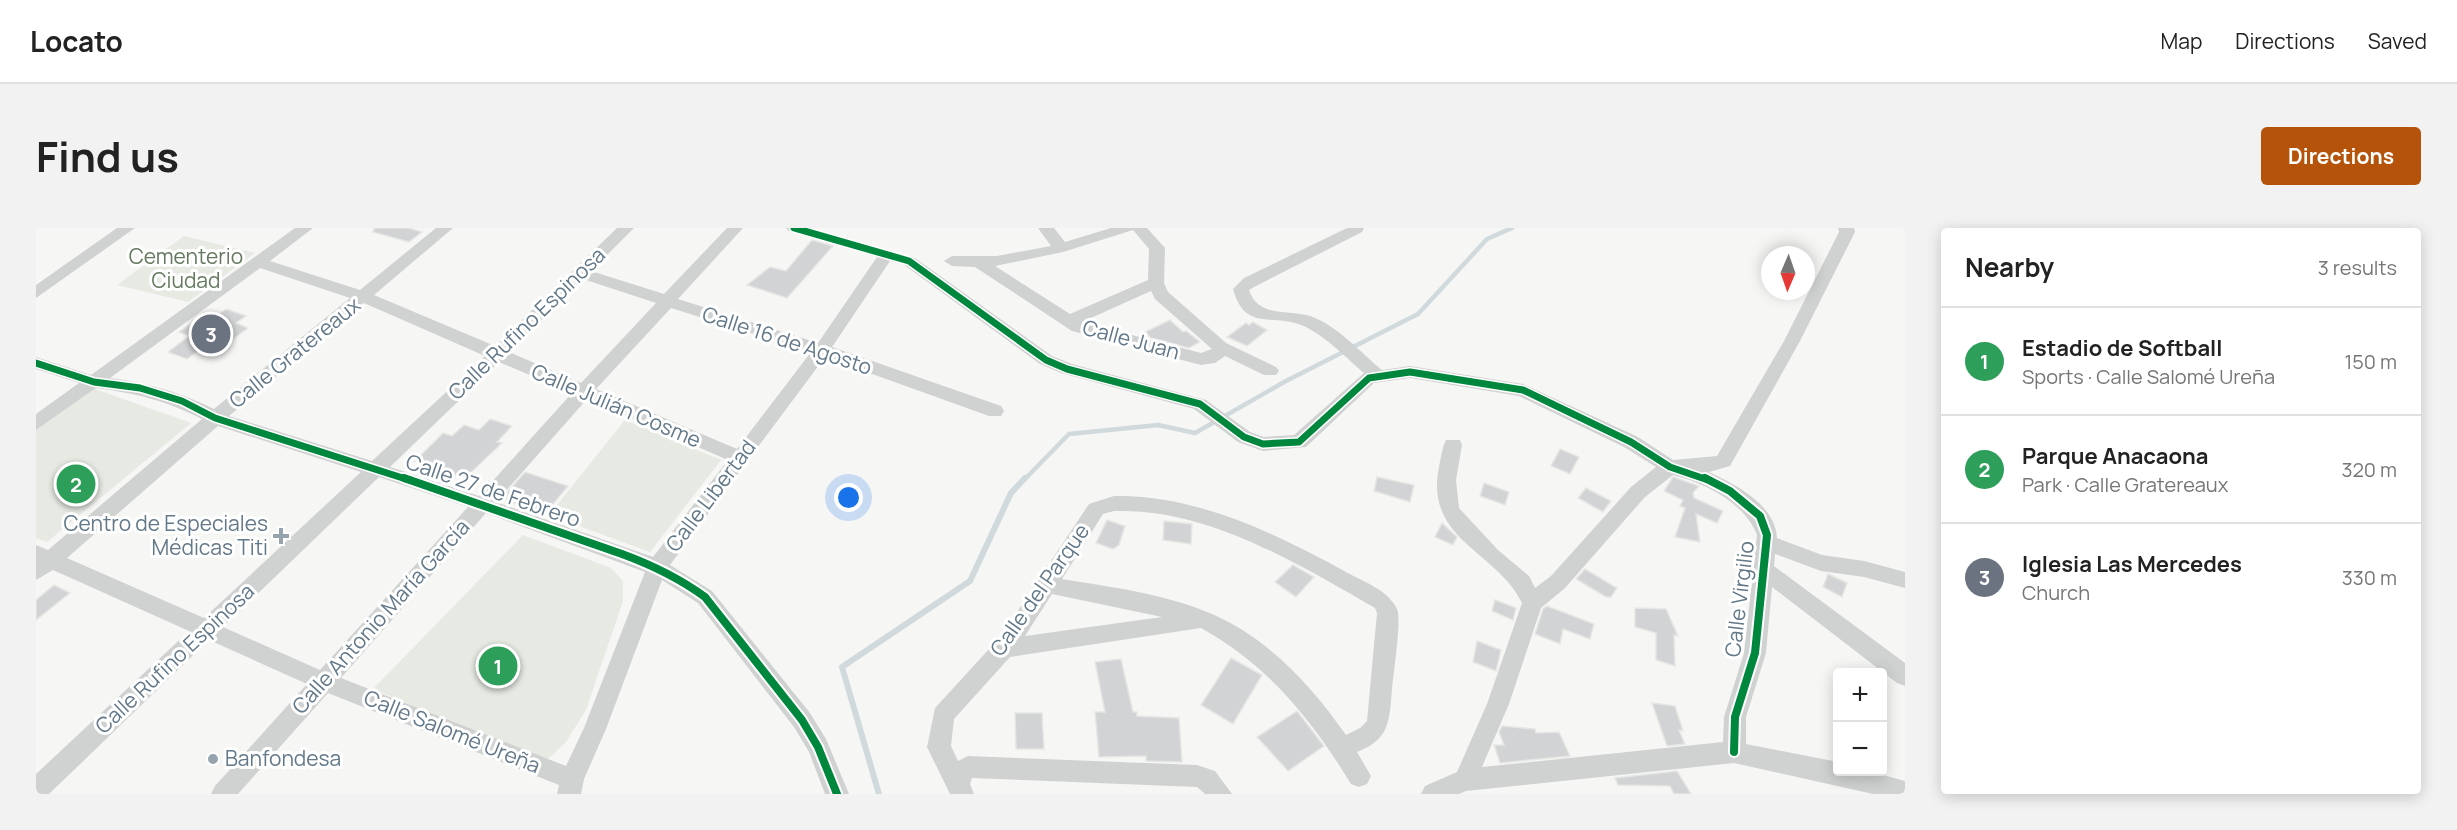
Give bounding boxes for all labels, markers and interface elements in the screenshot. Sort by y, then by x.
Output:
text: Locato [30,22,123,60]
text: Map [2161,27,2202,55]
text: Directions [2235,27,2335,55]
text: Saved [2368,27,2427,55]
text: Find us [36,127,179,185]
button: Directions [2261,127,2421,185]
street label: Calle Rufino Espinosa [442,241,611,406]
park label: Cementerio Ciudad [129,242,243,294]
north arrow [1761,246,1815,300]
text: Nearby [1965,249,2054,285]
text: 3 results [2318,254,2397,281]
street label: Calle Gratereaux [223,291,366,414]
street label: Calle 16 de Agosto [699,299,876,381]
pin: 3 [192,312,231,356]
street label: Calle Juan [1080,313,1183,365]
text: Estadio de Softball [2022,333,2222,363]
text: 1 [1980,348,1989,375]
text: 150 m [2344,348,2397,375]
street label: Calle Julián Cosme [527,357,705,453]
text: Sports · Calle Salomé Ureña [2022,363,2275,390]
street label: Calle Libertad [659,434,762,557]
text: Parque Anacaona [2022,441,2209,471]
street label: Calle 27 de Febrero [402,447,584,533]
text: 2 [1979,456,1990,483]
text: 320 m [2341,456,2397,483]
pin: 2 [56,462,96,506]
text: Park · Calle Gratereaux [2022,471,2228,498]
your location [834,483,863,512]
place label: Centro de Especiales Médicas Titi [63,509,268,561]
street label: Calle Antonio María García [285,513,475,720]
street label: Calle del Parque [983,518,1095,661]
marker: Centro de Especiales Médicas Titi [272,527,290,545]
street label: Calle Virgilio [1718,539,1760,659]
text: Iglesia Las Mercedes [2022,549,2242,579]
text: 3 [1979,564,1990,591]
text: 330 m [2342,564,2397,591]
street label: Calle Rufino Espinosa [89,577,260,739]
text: Church [2022,579,2090,606]
pin: 1 [478,644,518,688]
map controls [1833,668,1887,776]
button: + [1833,668,1887,722]
street label: Calle Salomé Ureña [360,683,545,779]
button: − [1833,722,1887,776]
place label: Banfondesa [225,744,341,772]
marker: Banfondesa [206,752,220,766]

